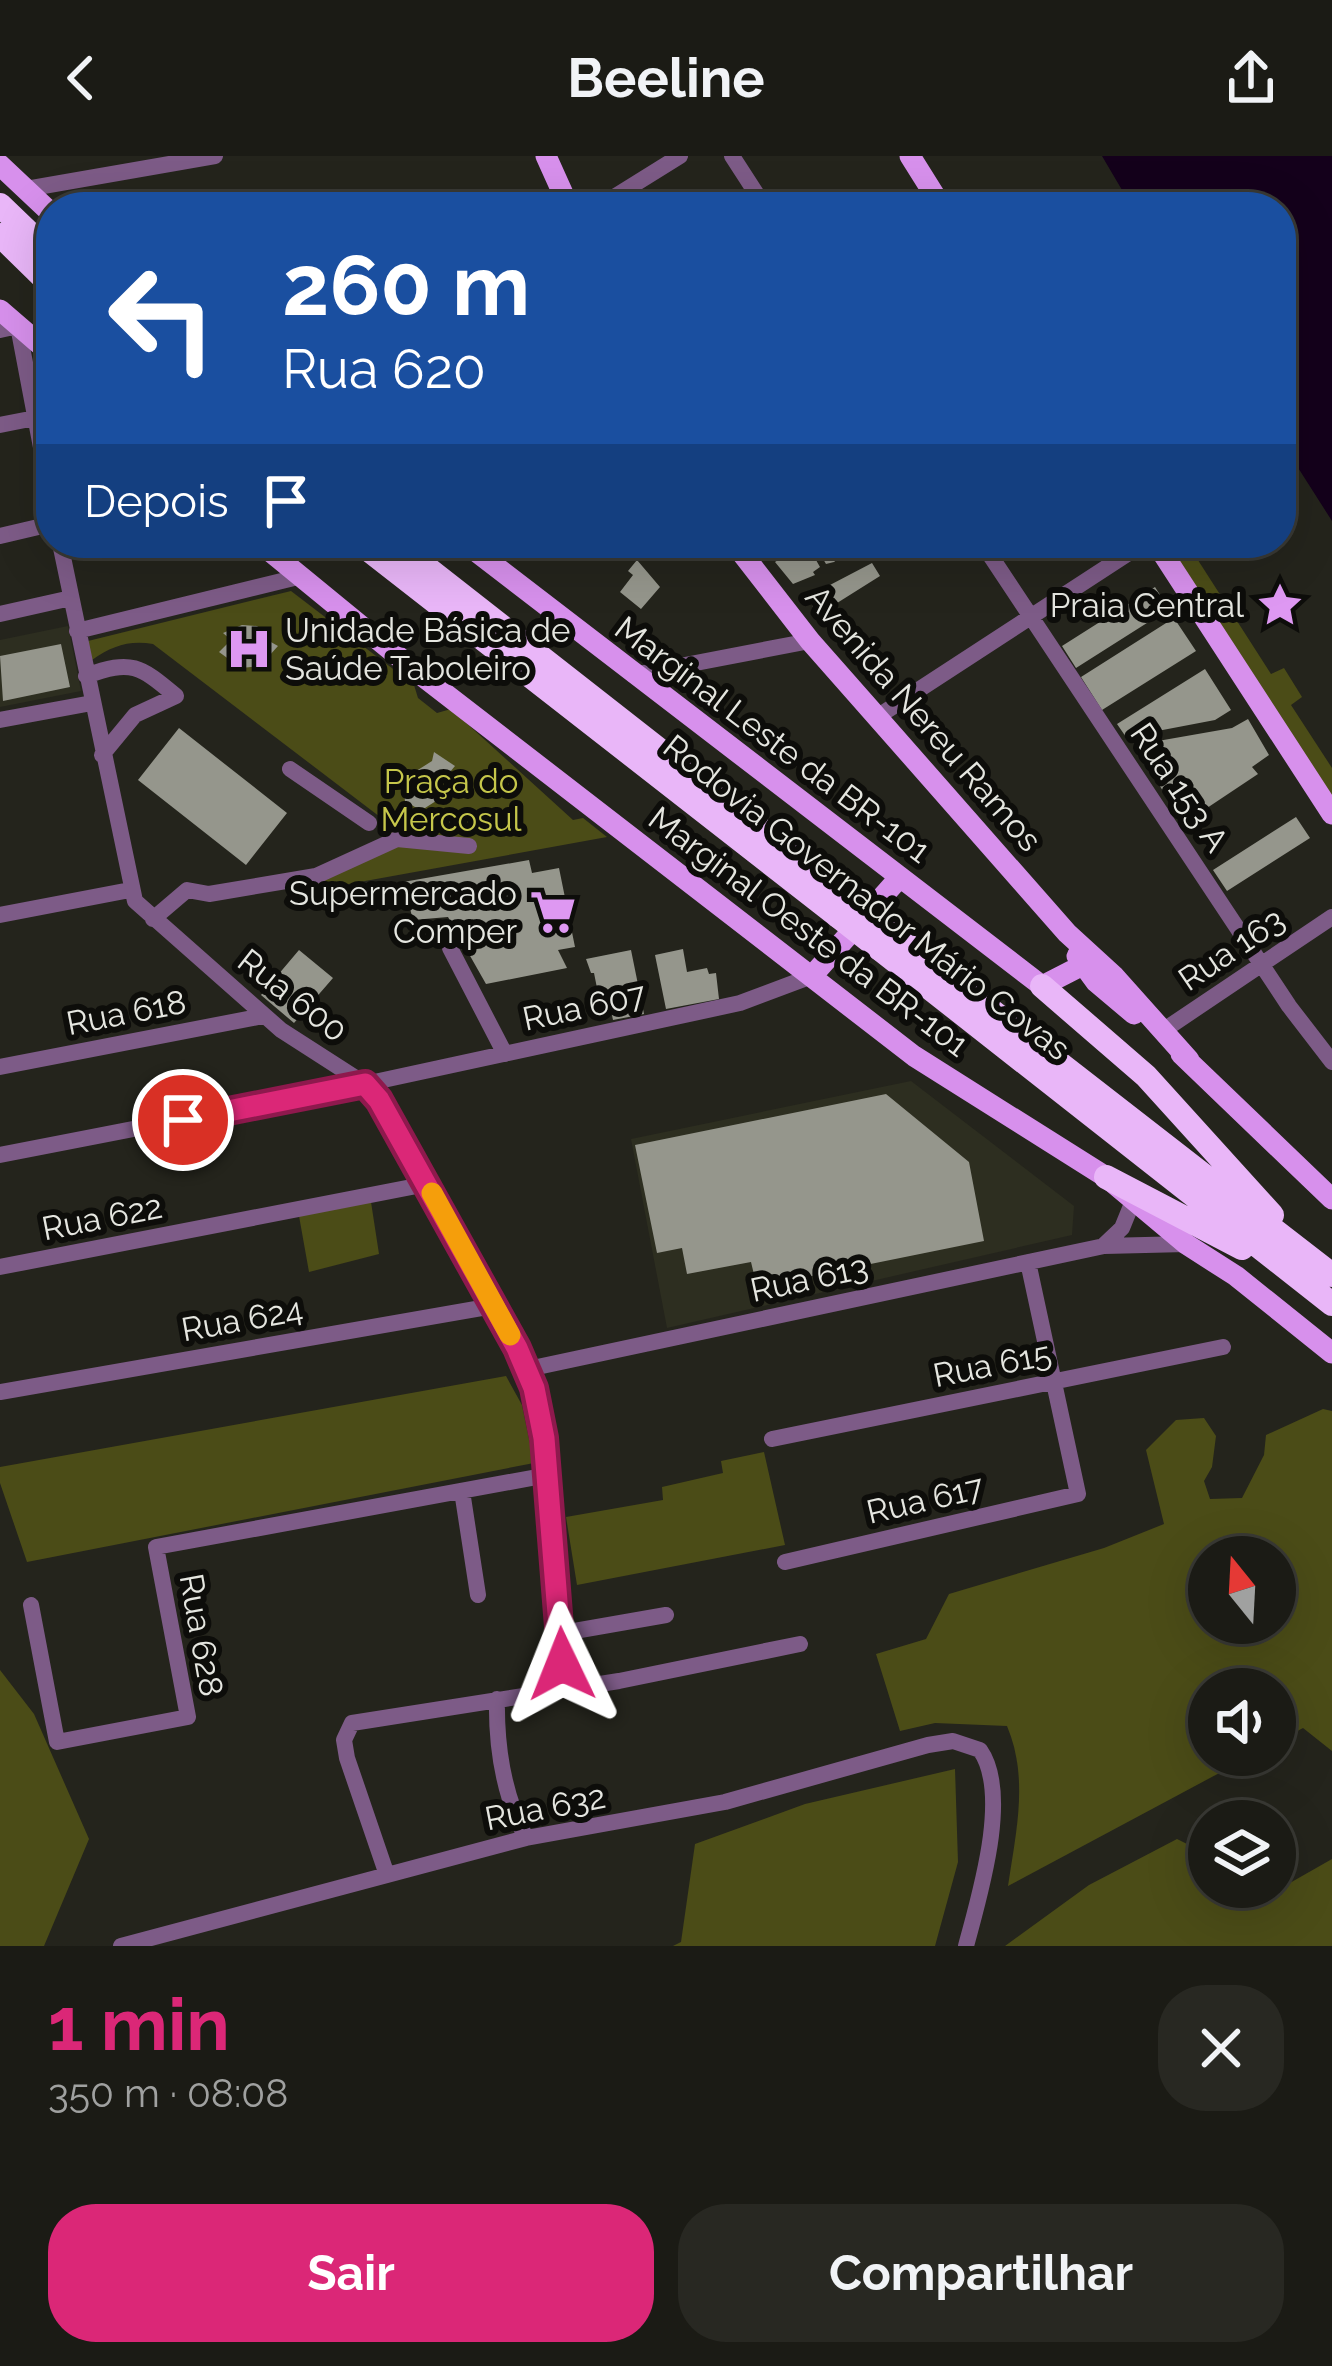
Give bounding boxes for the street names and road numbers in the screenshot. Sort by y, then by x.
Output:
street label: Avenida Nereu Ramos [798,578,1050,859]
street label: Marginal Leste da BR-101 [607,608,938,871]
street label: Rua 153 A [1122,716,1237,859]
street label: Rodovia Governador Mário Covas [656,727,1078,1068]
street label: Marginal Oeste da BR-101 [641,798,976,1064]
street label: Rua 163 [1171,900,1291,999]
street label: Rua 600 [230,941,355,1050]
street label: Rua 607 [519,974,650,1039]
street label: Rua 618 [63,982,189,1043]
street label: Rua 622 [39,1187,165,1248]
street label: Rua 613 [747,1247,871,1310]
street label: Rua 624 [178,1290,306,1349]
street label: Rua 615 [930,1334,1054,1395]
street label: Rua 617 [863,1467,988,1532]
street label: Rua 628 [172,1571,231,1700]
street label: Rua 632 [481,1777,609,1838]

